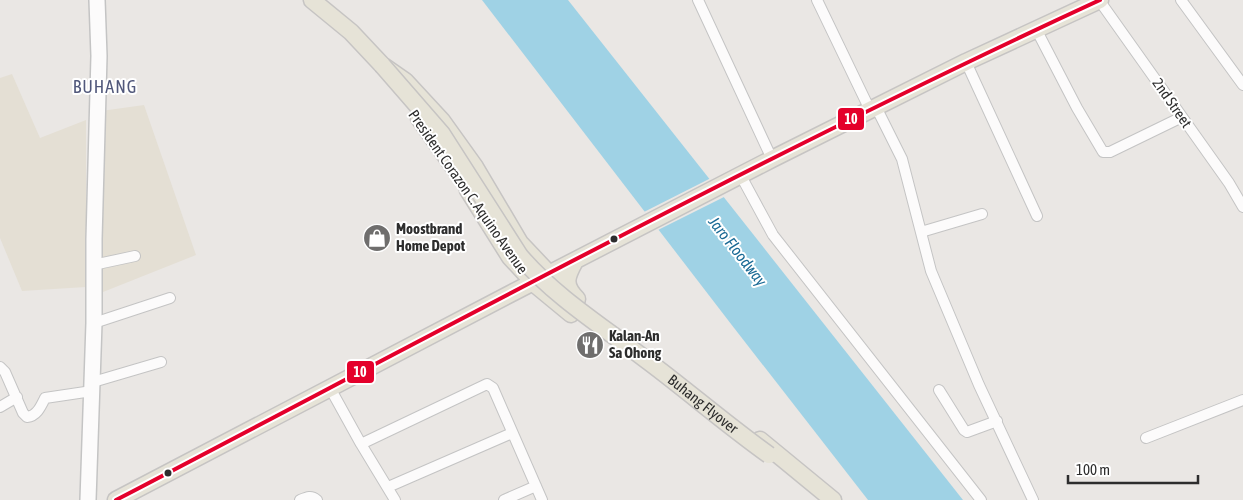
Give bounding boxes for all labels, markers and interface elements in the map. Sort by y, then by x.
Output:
street label: 2nd Street [1149,75,1196,131]
district label: BUHANG [73,76,137,97]
street label: President Corazon C. Aquino Avenue [405,107,532,277]
line badge: 10 [837,107,865,131]
text: 10 [844,111,858,127]
water label: Jaro Floodway [704,212,771,290]
place label: Moostbrand Home Depot [396,220,466,254]
shop icon: Moostbrand Home Depot [362,223,392,253]
unlabelled marker [609,234,619,244]
place label: Kalan-An Sa Ohong [609,327,662,361]
restaurant icon: Kalan-An Sa Ohong [575,330,605,360]
line badge: 10 [346,360,375,384]
text: 10 [353,364,367,380]
street label: Buhang Flyover [665,371,742,437]
scale bar [1068,452,1198,484]
text: 100 m [1076,461,1110,478]
unlabelled marker [163,468,173,478]

